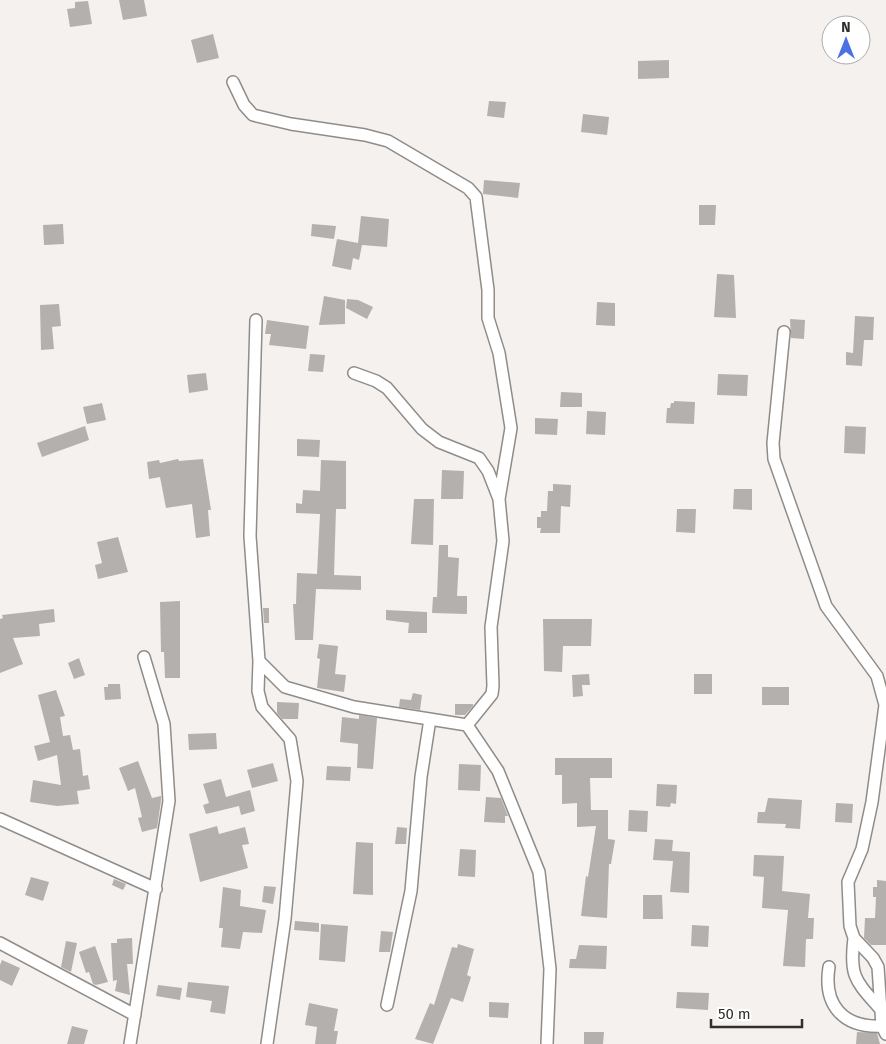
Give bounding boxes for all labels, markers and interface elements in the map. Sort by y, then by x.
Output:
north arrow [821,15,871,65]
text: N [841,19,851,36]
scale bar [711,996,802,1028]
text: 50 m [718,1005,751,1023]

